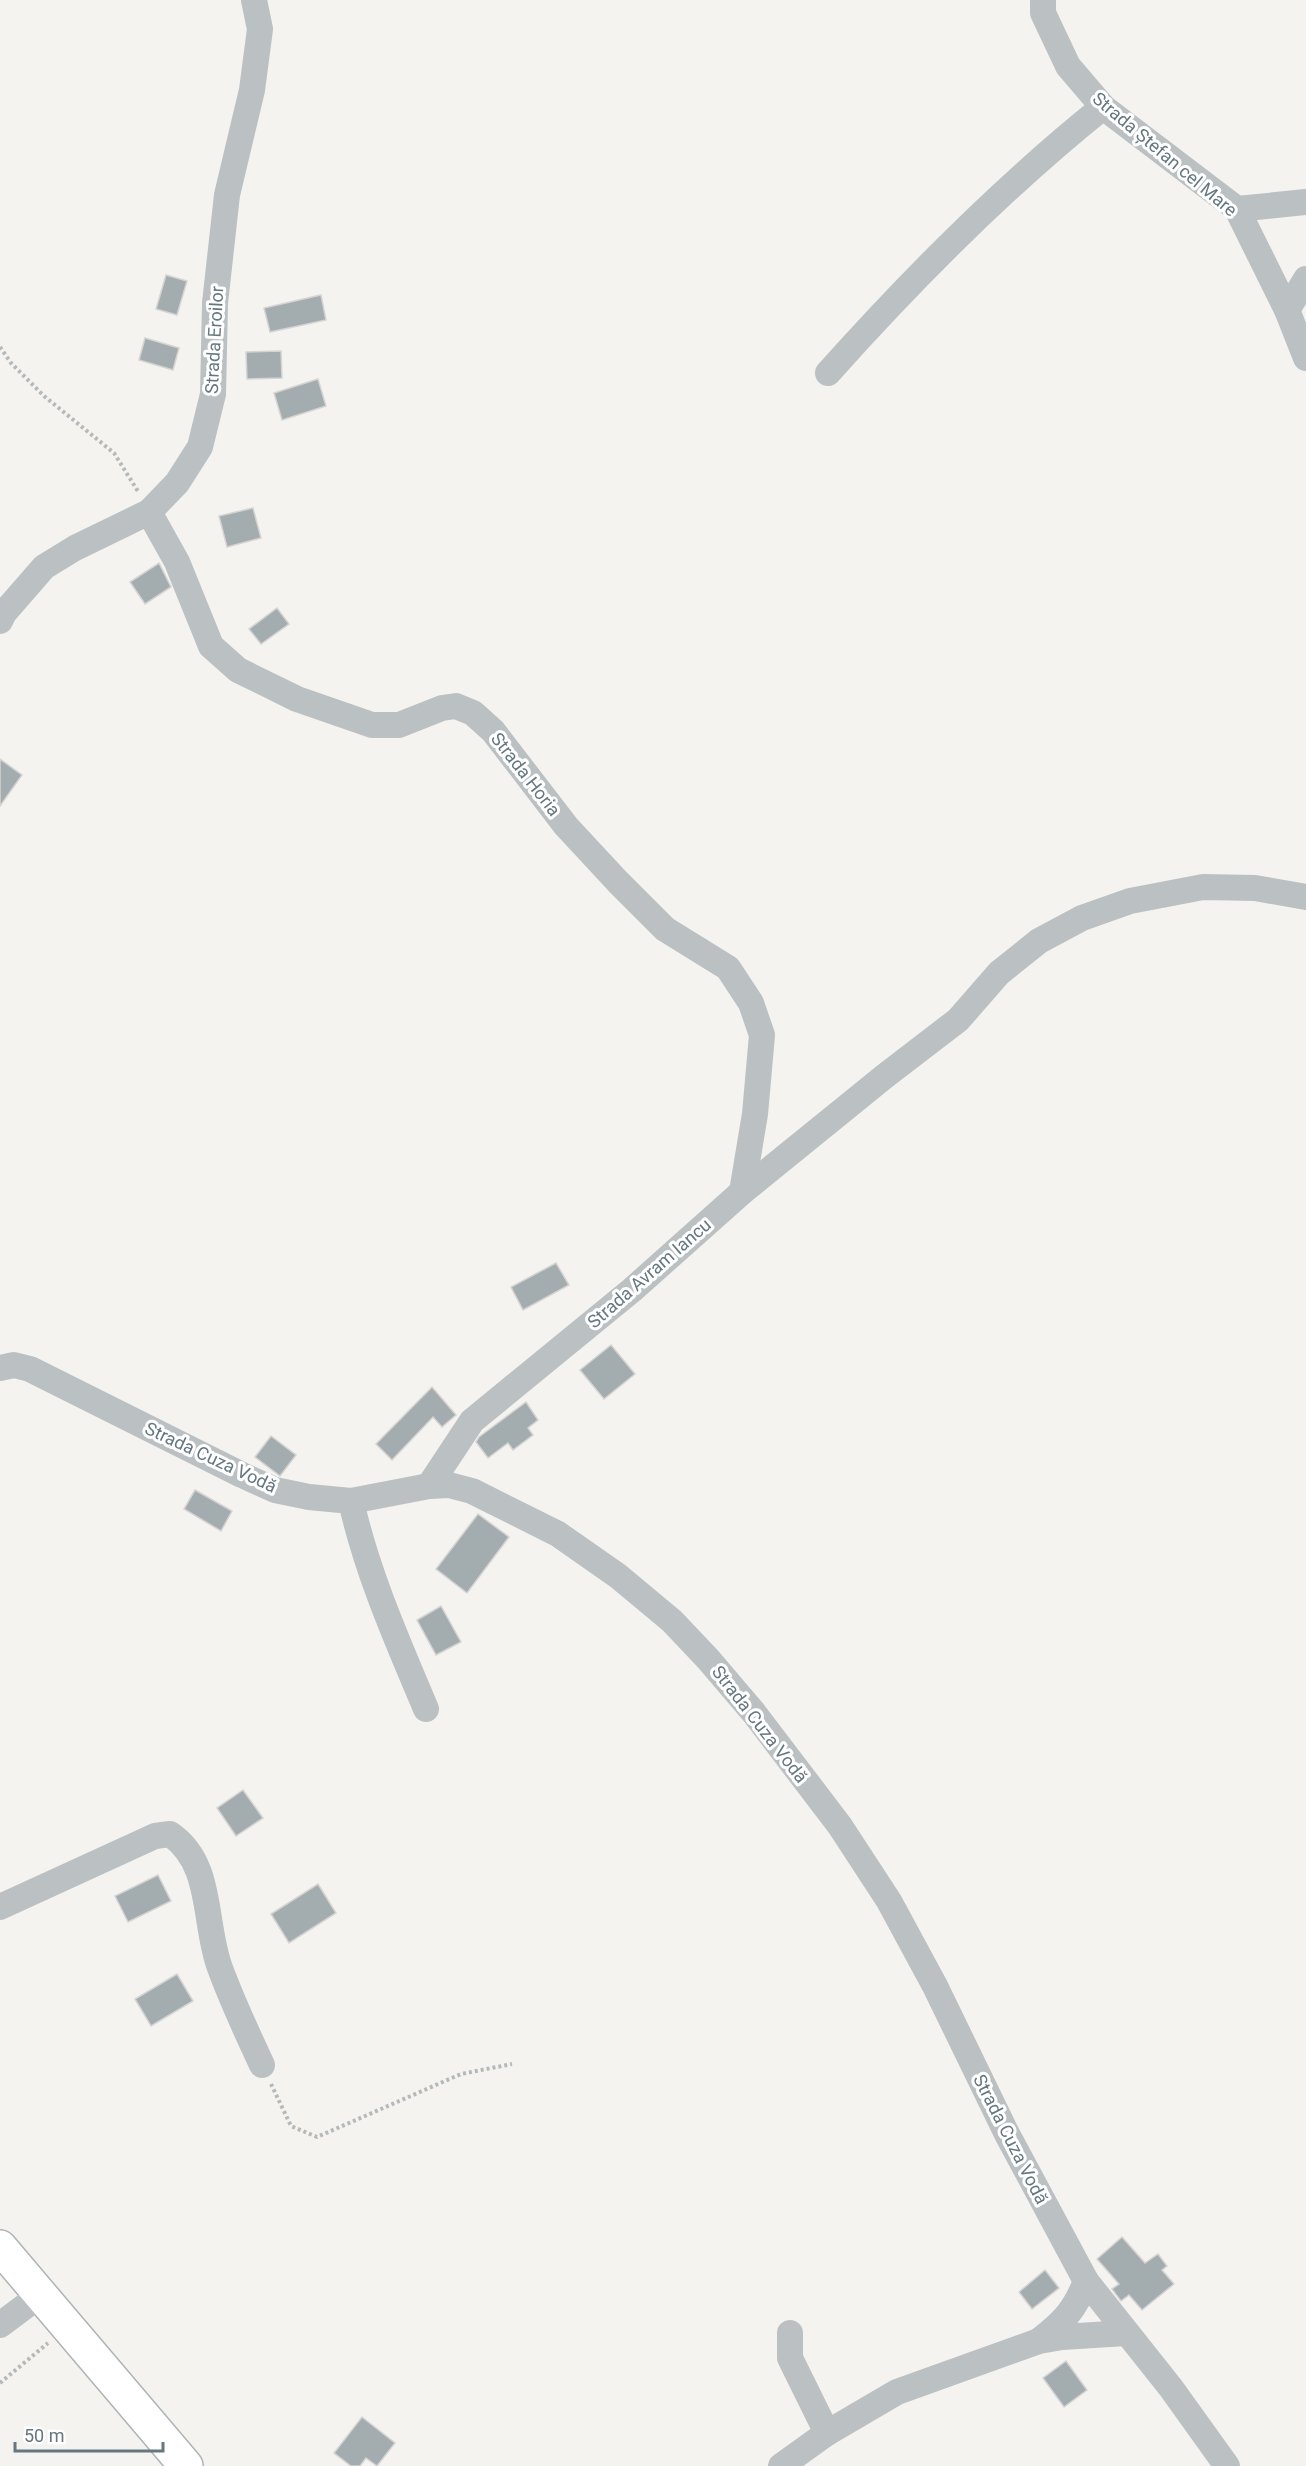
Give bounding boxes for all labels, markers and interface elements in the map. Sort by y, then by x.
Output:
street label: Strada Ștefan cel Mare [1088,87,1241,221]
street label: Strada Eroilor [201,285,227,395]
street label: Strada Horia [487,728,565,820]
street label: Strada Avram Iancu [583,1214,715,1332]
street label: Strada Cuza Vodă [142,1417,280,1497]
street label: Strada Cuza Vodă [708,1661,812,1787]
street label: Strada Cuza Vodă [969,2071,1053,2207]
scale bar [15,2415,164,2453]
text: 50 m [24,2425,64,2446]

